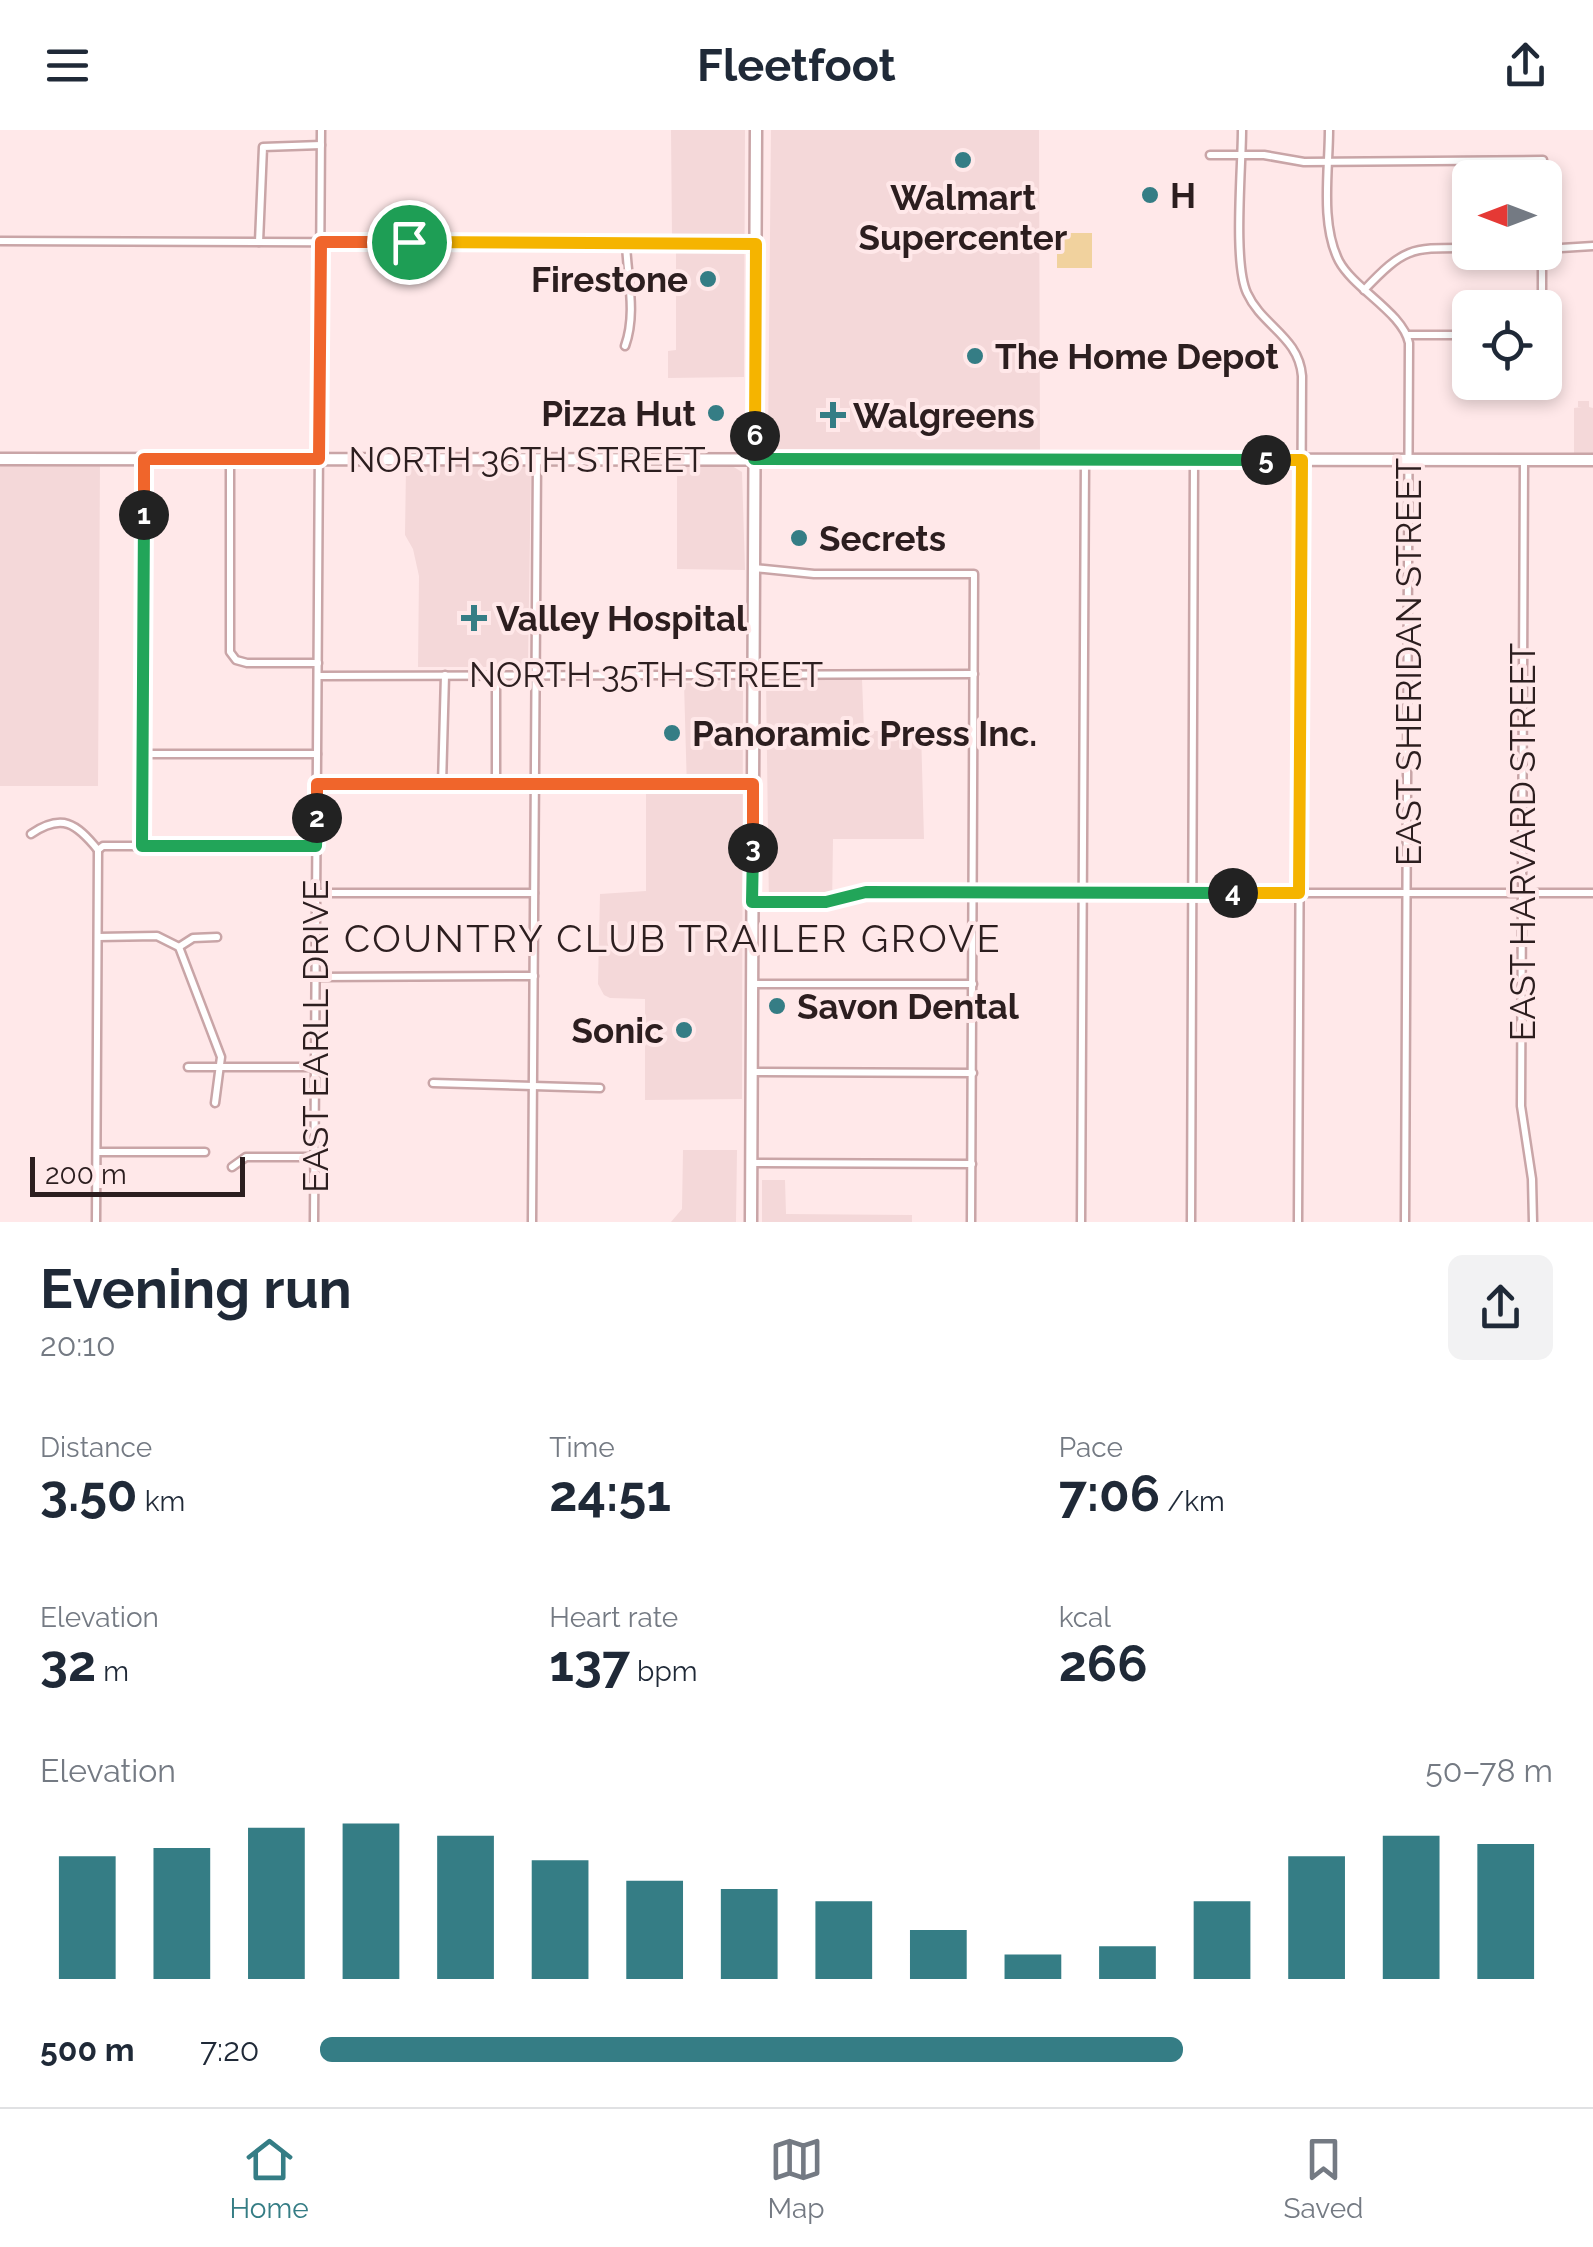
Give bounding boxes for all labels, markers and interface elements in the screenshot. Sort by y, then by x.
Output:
icon: menu [40,38,95,93]
icon: share [1498,38,1553,93]
text: Fleetfoot [697,39,896,92]
marker: Walmart Supercenter [952,149,974,171]
north arrow [1452,160,1562,270]
map controls [1452,160,1562,400]
place label: H [1170,175,1196,216]
place label: Walmart Supercenter [859,177,1068,258]
marker: H [1139,184,1161,206]
pin [367,200,452,285]
icon: arrive [382,215,437,270]
place label: Firestone [531,259,688,300]
marker: Firestone [697,268,719,290]
button: locate [1452,290,1562,400]
place label: The Home Depot [995,336,1279,377]
marker: The Home Depot [964,345,986,367]
place label: Pizza Hut [541,393,697,434]
place label: Walgreens [853,395,1035,436]
marker: Pizza Hut [705,402,727,424]
marker: Walgreens [822,404,844,426]
pin: 6 [730,411,780,461]
text: 6 [747,419,764,452]
pin: 5 [1241,435,1291,485]
street label: NORTH 36TH STREET [348,439,706,480]
text: 5 [1258,443,1274,476]
street label: EAST SHERIDAN STREET [1388,458,1429,866]
pin: 1 [119,490,169,540]
text: 1 [137,498,151,531]
place label: Secrets [819,518,946,559]
marker: Secrets [788,527,810,549]
place label: Valley Hospital [496,598,748,639]
marker: Valley Hospital [461,605,487,631]
street label: EAST HARVARD STREET [1502,643,1543,1041]
street label: NORTH 35TH STREET [469,654,823,695]
place label: Panoramic Press Inc. [692,713,1037,754]
marker: Panoramic Press Inc. [661,722,683,744]
pin: 2 [292,793,342,843]
text: 2 [309,801,325,834]
pin: 3 [728,823,778,873]
text: 3 [745,831,761,864]
pin: 4 [1208,868,1258,918]
text: 4 [1225,876,1241,909]
street label: EAST EARLL DRIVE [295,879,336,1193]
district label: COUNTRY CLUB TRAILER GROVE [344,916,1002,961]
place label: Savon Dental [797,986,1020,1027]
marker: Savon Dental [766,995,788,1017]
place label: Sonic [572,1010,664,1051]
marker: Sonic [673,1019,695,1041]
scale bar [30,1152,245,1196]
text: 200 m [45,1158,127,1191]
button: share [1448,1255,1553,1360]
text: Evening run [40,1256,352,1321]
text: 20:10 [40,1326,116,1363]
text: Distance [40,1431,152,1464]
text: Time [549,1431,615,1464]
text: Pace [1059,1431,1123,1464]
text: 3.50 [40,1464,138,1523]
text: 24:51 [549,1464,671,1523]
text: 7:06 [1059,1464,1160,1523]
text: km [138,1485,185,1518]
text: /km [1160,1485,1225,1518]
text: Elevation [40,1601,159,1634]
text: Heart rate [549,1601,678,1634]
text: kcal [1059,1601,1111,1634]
text: 32 [40,1634,96,1693]
text: 137 [549,1634,630,1693]
text: 266 [1059,1634,1148,1693]
text: m [96,1655,129,1688]
text: bpm [630,1655,697,1688]
text: Elevation [40,1752,176,1789]
text: 50–78 m [1425,1752,1553,1789]
text: 500 m [40,2031,135,2068]
text: 7:20 [200,2031,259,2068]
tab: Home [229,2132,309,2225]
tab: Map [768,2132,825,2225]
tab: Saved [1283,2132,1364,2225]

